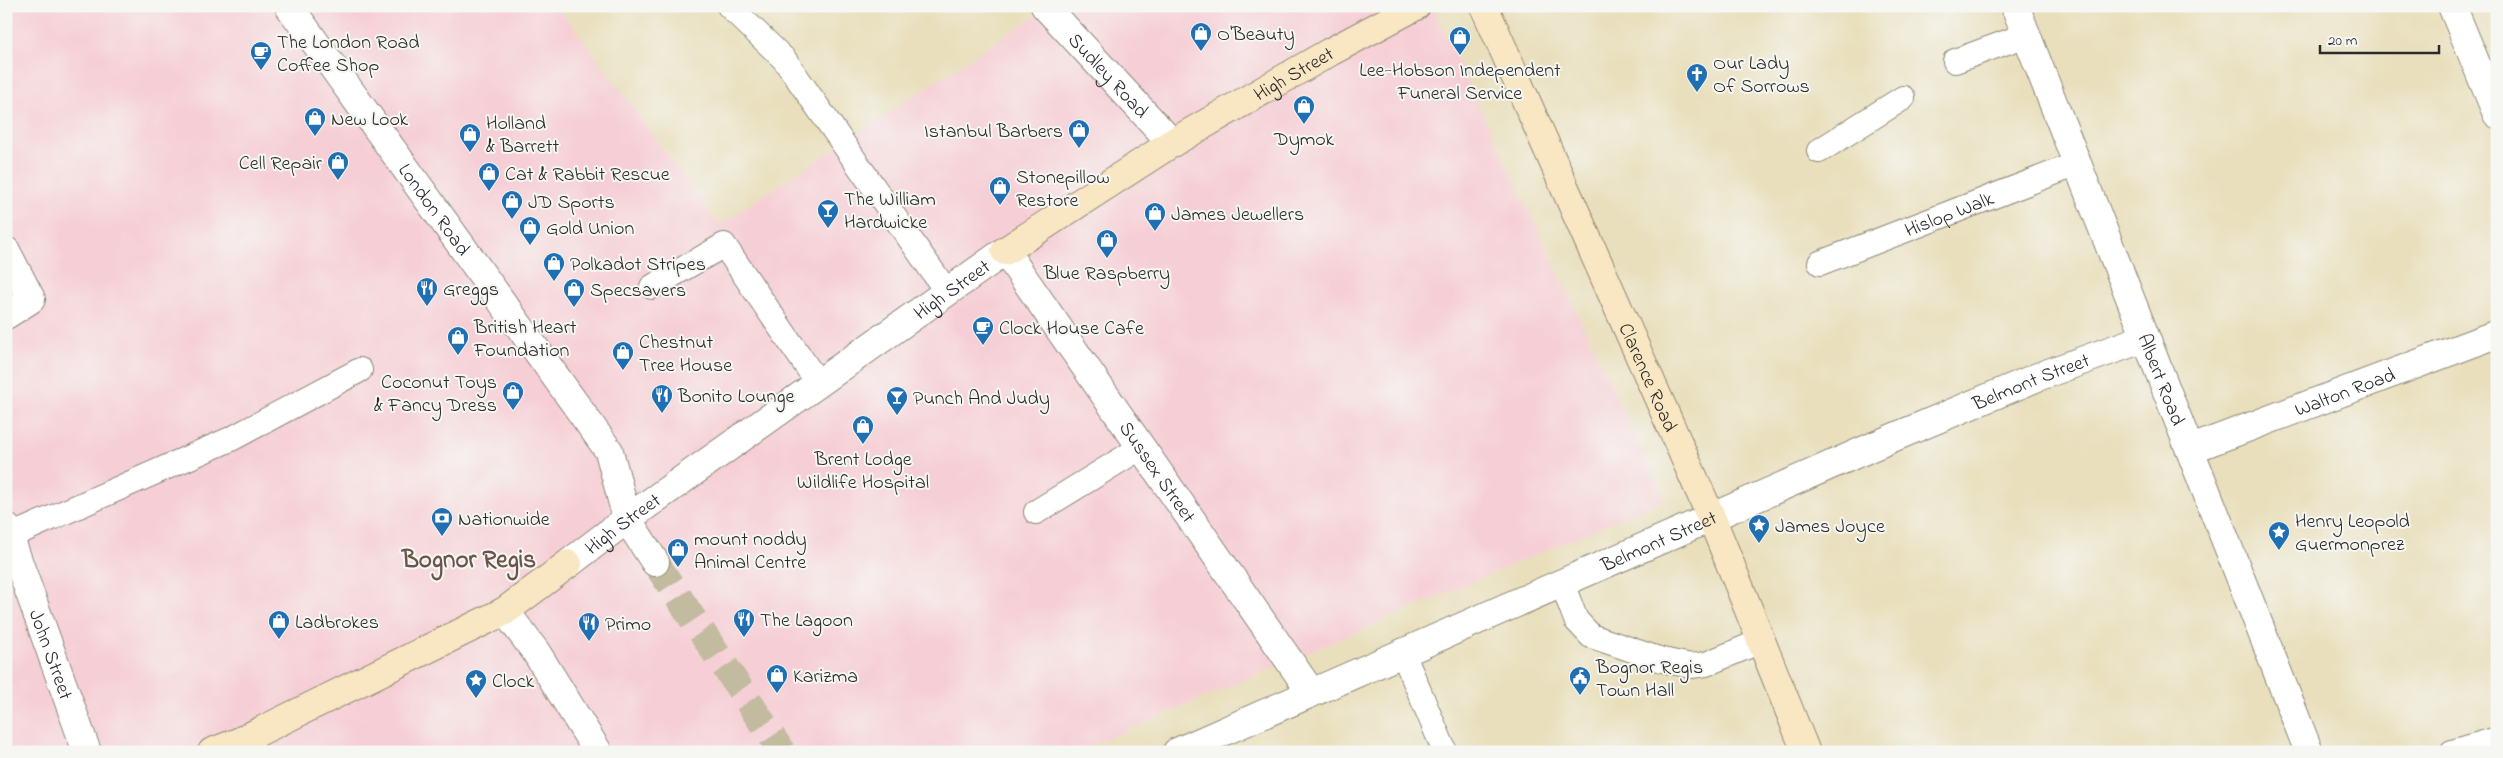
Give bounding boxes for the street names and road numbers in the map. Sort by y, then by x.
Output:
street label: Sudley Road [1060,27,1154,126]
street label: High Street [1249,40,1340,110]
street label: London Road [390,158,476,263]
street label: Hislop Walk [1901,185,1999,246]
street label: High Street [909,253,998,328]
street label: Clarence Road [1610,319,1684,437]
street label: Albert Road [2128,330,2191,430]
street label: Belmont Street [1968,347,2094,420]
street label: Walton Road [2291,362,2400,426]
street label: Sussex Street [1110,416,1202,530]
street label: High Street [580,487,668,563]
street label: Belmont Street [1596,505,1722,581]
street label: John Street [20,606,79,704]

